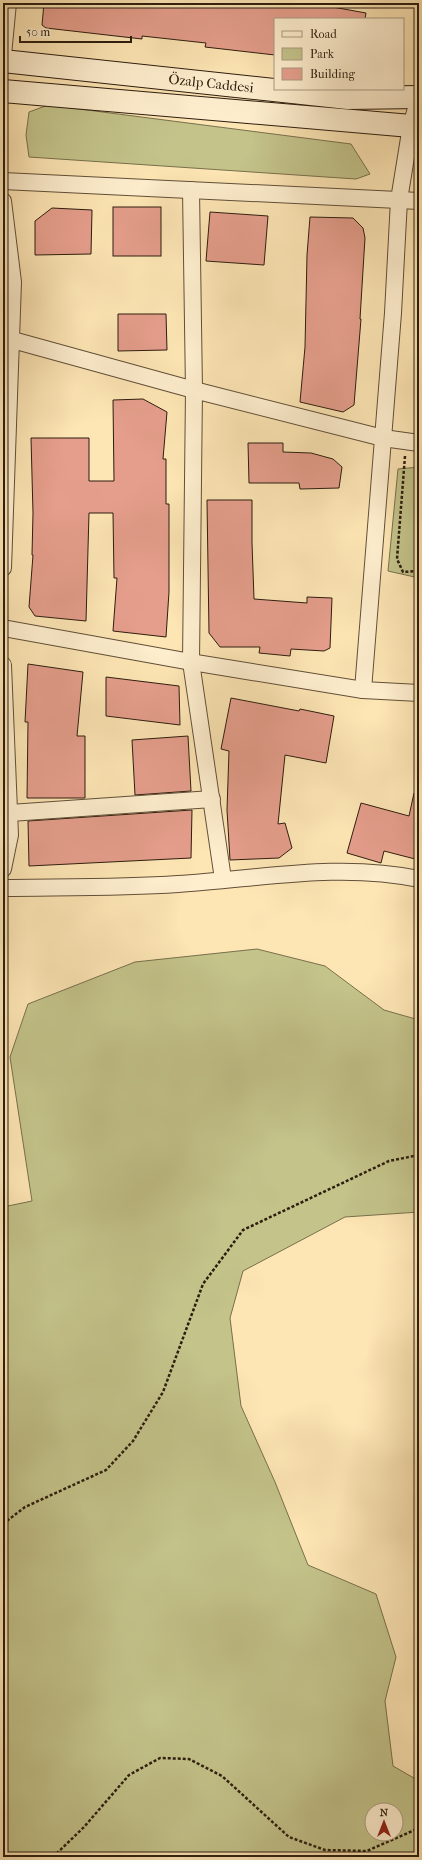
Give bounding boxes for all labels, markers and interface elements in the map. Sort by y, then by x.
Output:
scale bar [20,18,131,44]
legend [274,18,404,90]
text: 50 m [26,25,50,39]
text: Road [310,27,337,41]
text: Park [310,47,335,61]
text: Building [310,67,355,81]
street label: Özalp Caddesi [167,70,255,96]
north arrow [364,1802,404,1842]
text: N [380,1806,389,1819]

